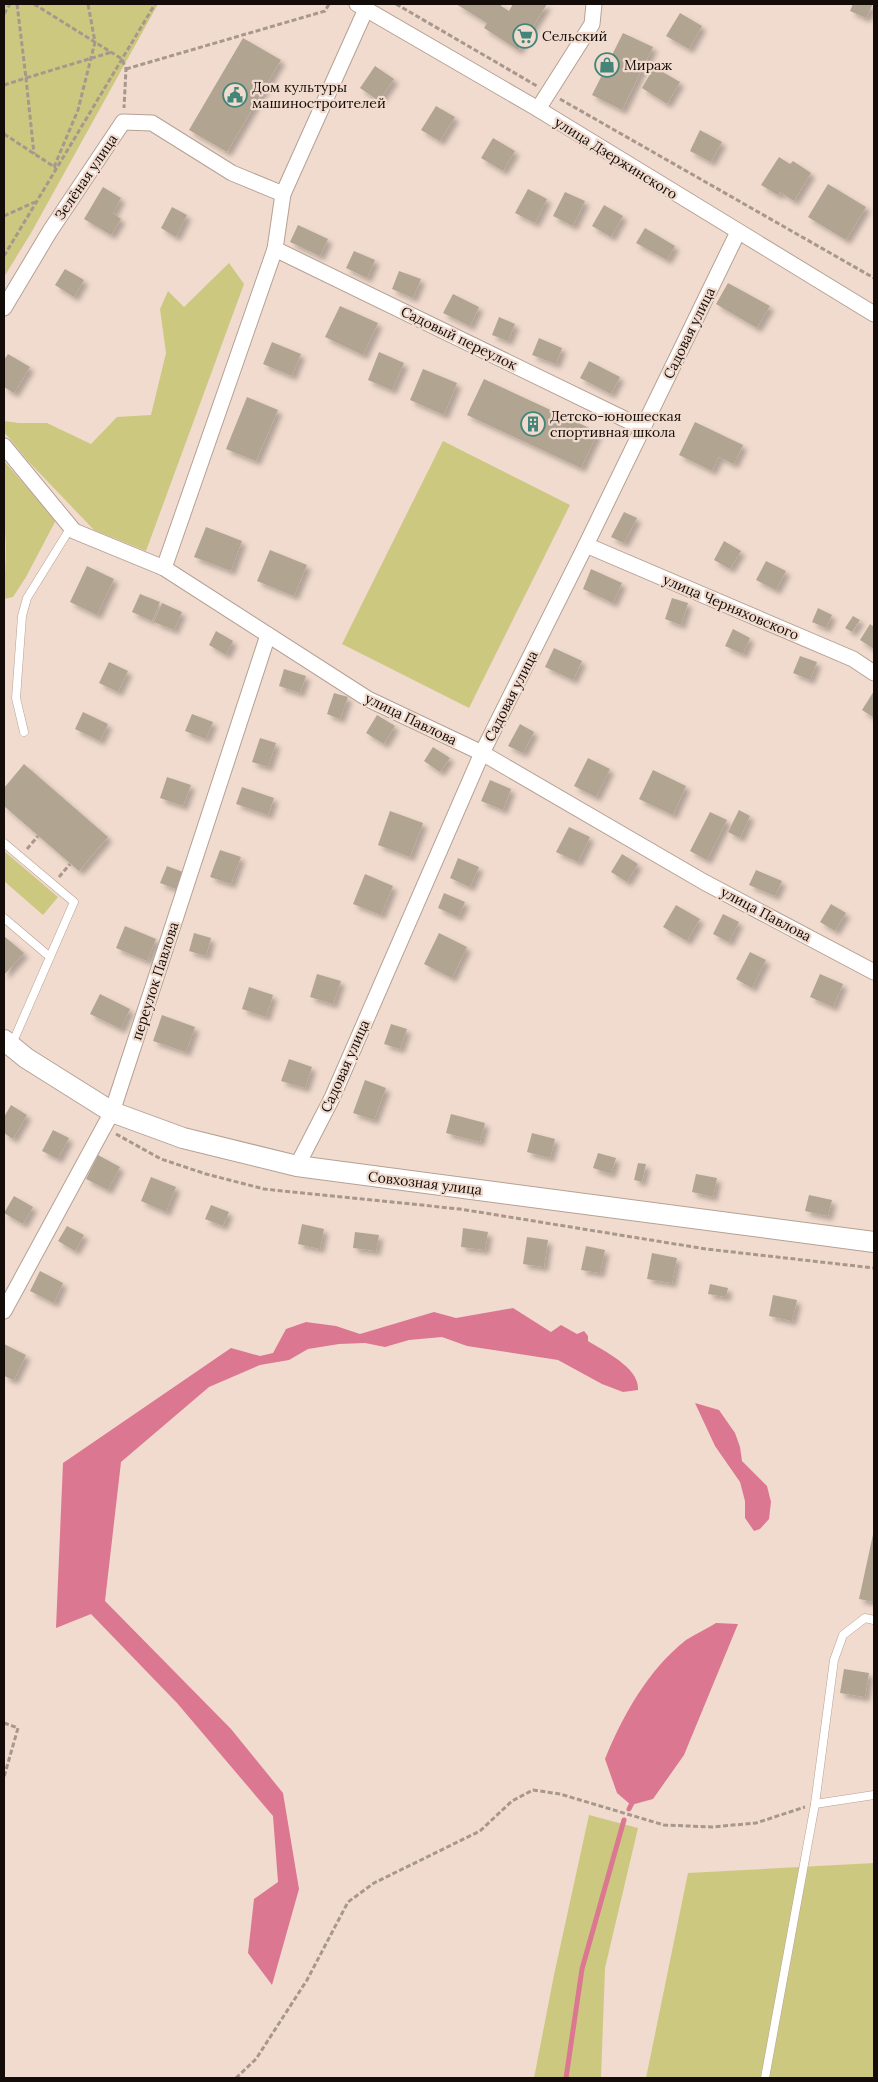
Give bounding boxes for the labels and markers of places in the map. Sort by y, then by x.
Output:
supermarket icon: Сельский [512,23,538,49]
place label: Сельский [542,27,608,45]
shop icon: Мираж [594,52,620,78]
place label: Мираж [624,56,672,74]
place label: Дом культуры машиностроителей [252,78,386,112]
public building icon: Дом культуры машиностроителей [222,82,248,108]
place label: Детско-юношеская спортивная школа [550,407,681,441]
building icon: Детско-юношеская спортивная школа [520,411,546,437]

